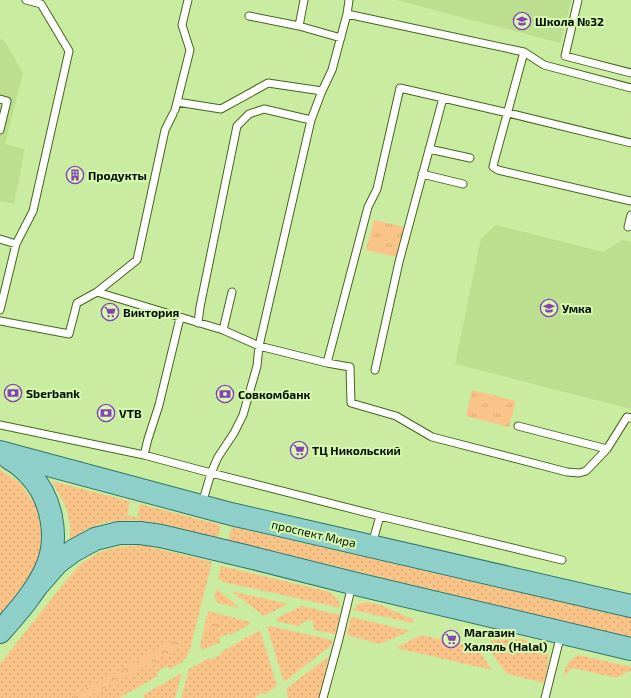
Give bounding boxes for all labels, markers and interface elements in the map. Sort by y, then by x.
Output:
school or university icon: Школа №32 [512,11,532,31]
place label: Школа №32 [535,14,604,28]
building icon: Продукты [65,165,85,185]
place label: Продукты [88,168,147,182]
school or university icon: Умка [539,298,559,318]
place label: Умка [562,301,592,315]
supermarket icon: Виктория [100,302,120,322]
place label: Виктория [123,305,180,319]
bank icon: Sberbank [3,383,23,403]
bank icon: Совкомбанк [215,384,235,404]
place label: Sberbank [26,386,80,400]
place label: Совкомбанк [238,387,310,401]
bank icon: VTB [96,403,116,423]
place label: VTB [119,406,142,420]
supermarket icon: ТЦ Никольский [289,440,309,460]
place label: ТЦ Никольский [312,443,401,457]
street label: проспект Мира [270,516,358,550]
place label: Магазин Халяль (Halal) [464,625,547,653]
supermarket icon: Магазин Халяль (Halal) [441,629,461,649]

